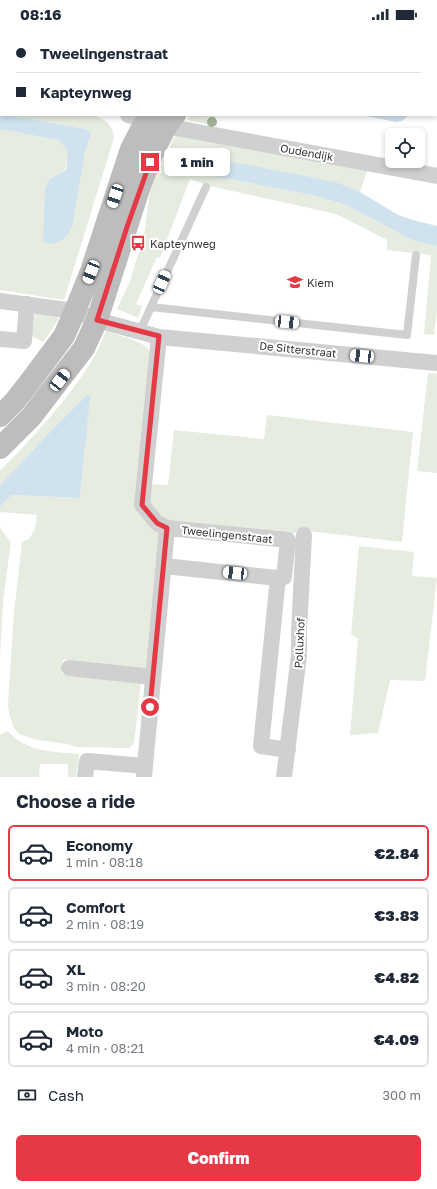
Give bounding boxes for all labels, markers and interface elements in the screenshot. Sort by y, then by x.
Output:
text: 08:16 [20,5,61,23]
text: Tweelingenstraat [40,44,168,62]
text: Kapteynweg [40,83,132,101]
map controls [385,128,425,168]
button: locate [385,128,425,168]
street label: Oudendijk [279,141,335,163]
callout: 1 min [164,148,230,176]
route end [141,153,159,171]
text: 1 min [180,154,214,170]
car [106,183,124,209]
bus stop icon: Kapteynweg [129,234,147,252]
place label: Kapteynweg [150,237,216,250]
car [81,259,101,285]
car [152,269,172,295]
school or university icon: Kiem [286,273,304,291]
place label: Kiem [307,276,334,289]
car [274,315,300,329]
street label: De Sitterstraat [259,338,337,360]
car [349,349,375,363]
car [48,367,72,393]
street label: Tweelingenstraat [181,523,273,545]
car [222,566,248,580]
street label: Polluxhof [291,617,307,669]
route start [141,698,159,716]
text: Choose a ride [16,790,135,812]
icon: car [18,835,54,871]
text: Economy [66,836,133,854]
text: €2.84 [375,844,419,862]
text: 1 min · 08:18 [66,854,143,870]
icon: car [18,897,54,933]
text: Comfort [66,898,125,916]
text: €3.83 [375,906,419,924]
text: 2 min · 08:19 [66,916,144,932]
icon: car [18,959,54,995]
text: XL [66,960,85,978]
text: €4.82 [375,968,419,986]
text: 3 min · 08:20 [66,978,146,994]
icon: car [18,1021,54,1057]
text: Moto [66,1022,103,1040]
text: €4.09 [374,1030,419,1048]
text: 4 min · 08:21 [66,1040,144,1056]
icon: cash [16,1084,38,1106]
text: Cash [48,1086,84,1104]
text: 300 m [383,1087,421,1103]
button: Confirm [16,1135,421,1181]

